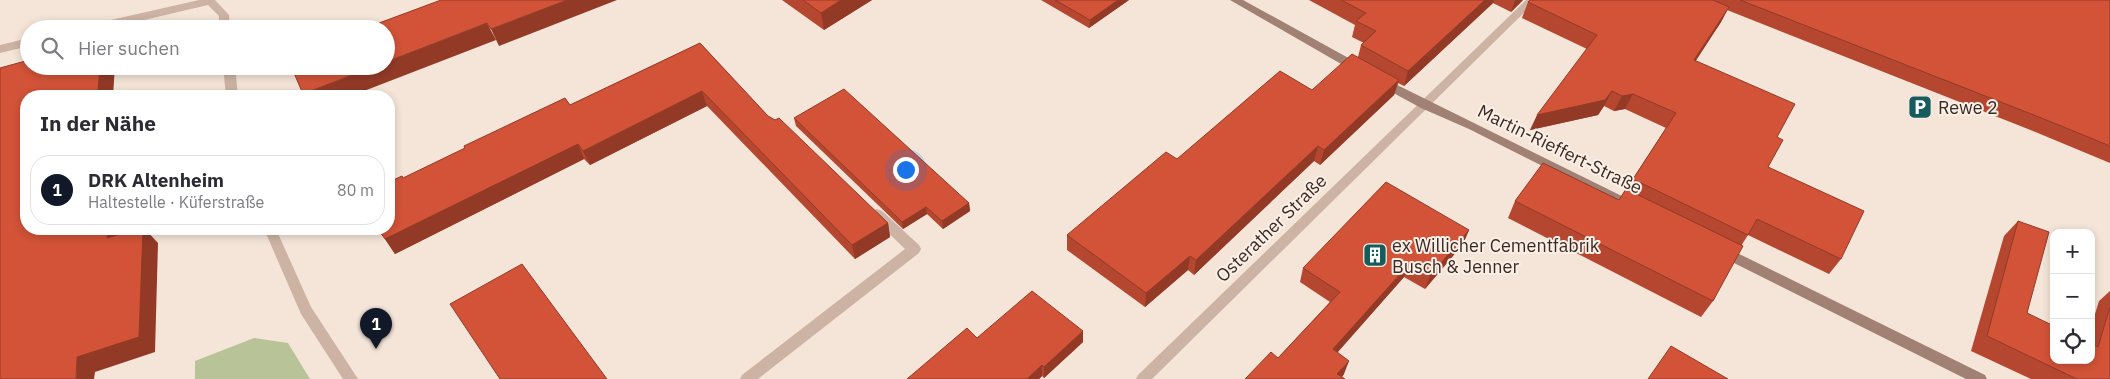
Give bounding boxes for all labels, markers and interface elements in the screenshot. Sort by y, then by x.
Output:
search box [20,20,395,75]
icon: search [38,34,66,62]
text: Hier suchen [78,36,180,60]
parking icon: Rewe 2 [1907,94,1933,120]
place label: Rewe 2 [1938,96,1998,119]
street label: Martin-Rieffert-Straße [1474,99,1646,199]
text: In der Nähe [40,109,156,137]
your location [893,157,919,183]
text: DRK Altenheim [88,168,224,192]
street label: Osterather Straße [1211,169,1331,287]
text: 1 [52,180,62,200]
text: 80 m [337,180,374,200]
text: Haltestelle · Küferstraße [88,192,264,212]
map controls [2050,229,2095,364]
button: + [2050,229,2095,274]
place label: ex Willicher Cementfabrik Busch & Jenner [1392,234,1600,278]
building icon: ex Willicher Cementfabrik Busch & Jenner [1362,242,1388,268]
button: − [2050,274,2095,319]
pin: 1 [360,308,392,349]
button: locate [2050,319,2095,364]

